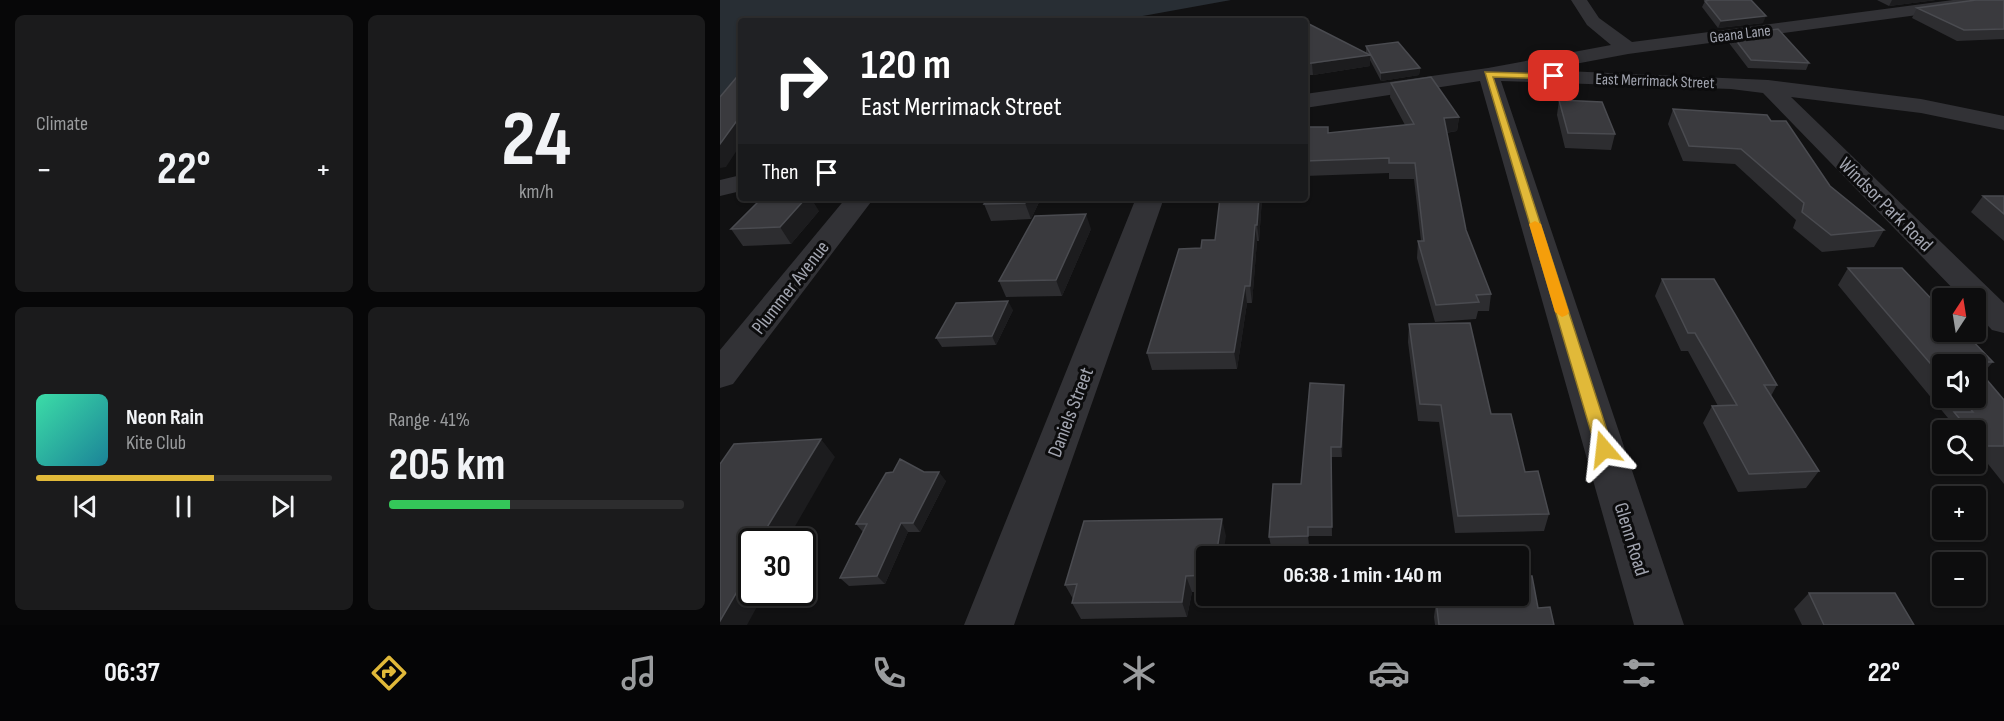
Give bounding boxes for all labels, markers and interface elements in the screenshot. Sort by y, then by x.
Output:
street label: Geana Lane [1708,21,1772,48]
text: 120 m [861,40,951,91]
icon: right [762,42,840,120]
pin [1528,50,1579,101]
icon: arrive [1537,59,1570,92]
street label: East Merrimack Street [1595,70,1715,93]
text: East Merrimack Street [861,91,1062,123]
text: 24 [501,94,571,187]
text: Climate [36,112,88,136]
text: 22° [157,142,211,197]
text: − [36,150,52,190]
text: + [315,150,331,190]
street label: Windsor Park Road [1833,152,1938,257]
icon: arrive [810,156,843,189]
text: Then [762,159,798,186]
text: km/h [519,180,554,204]
street label: Plummer Avenue [747,236,835,339]
north arrow [1932,288,1986,342]
map controls [1932,288,1986,606]
button: sound [1932,354,1986,408]
street label: Daniels Street [1043,364,1099,461]
text: Neon Rain [126,404,204,431]
text: Range · 41% [389,408,470,432]
position arrow [1572,417,1636,481]
button: search [1932,420,1986,474]
text: Kite Club [126,431,186,455]
text: 205 km [389,438,505,493]
button: + [1932,486,1986,540]
icon: previous [69,490,102,523]
icon: pause [167,490,200,523]
icon: next [266,490,299,523]
street label: Glenn Road [1609,500,1654,579]
speed limit sign: 30 [738,528,816,606]
button: − [1932,552,1986,606]
text: 06:38 · 1 min · 140 m [1283,562,1442,589]
icon: directions [368,652,410,694]
icon: music [618,652,660,694]
icon: phone [868,652,910,694]
icon: climate [1118,652,1160,694]
icon: car [1368,652,1410,694]
icon: filters [1618,652,1660,694]
text: 06:37 [104,657,159,689]
text: 22° [1868,657,1900,689]

